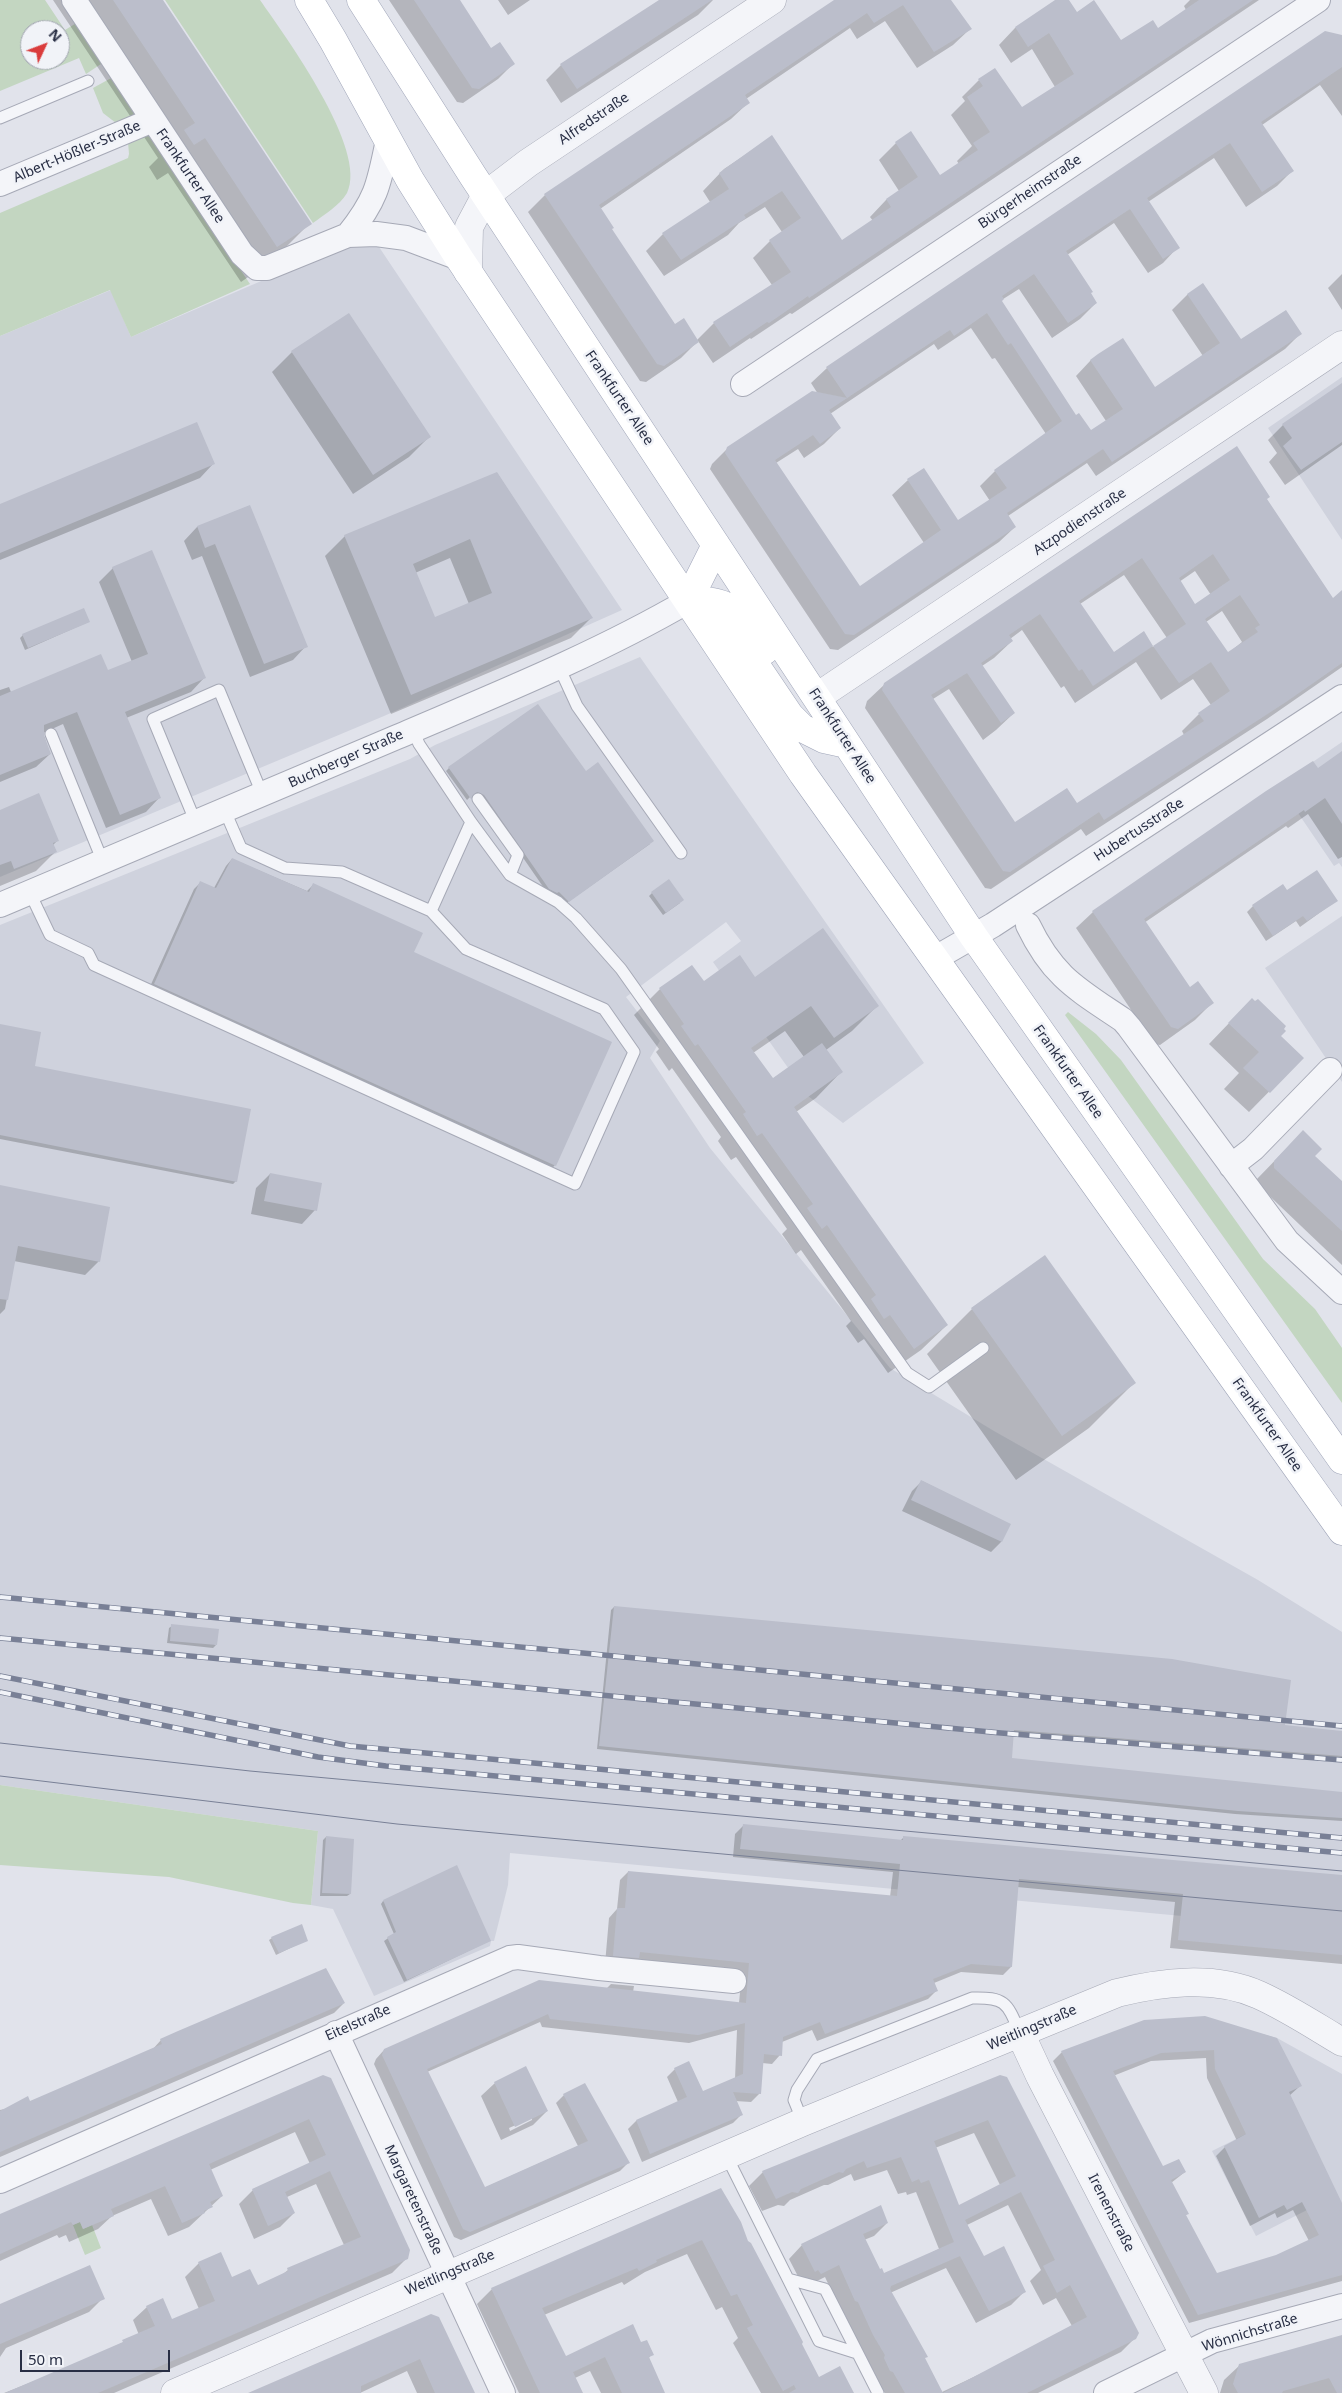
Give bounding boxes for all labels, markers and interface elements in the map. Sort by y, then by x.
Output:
north arrow [20,20,70,70]
text: N [45,24,66,46]
street label: Alfredstraße [556,89,632,149]
street label: Albert-Hößler-Straße [11,118,143,186]
street label: Frankfurter Allee [152,126,228,226]
street label: Bürgerheimstraße [975,151,1085,233]
street label: Frankfurter Allee [581,348,657,448]
street label: Atzpodienstraße [1030,485,1130,559]
street label: Frankfurter Allee [805,685,879,787]
street label: Buchberger Straße [286,726,406,792]
street label: Hubertusstraße [1091,795,1187,865]
street label: Frankfurter Allee [1029,1022,1107,1122]
street label: Frankfurter Allee [1228,1375,1306,1475]
street label: Eitelstraße [323,2001,393,2045]
street label: Weitlingstraße [985,2002,1079,2054]
street label: Margaretenstraße [380,2142,446,2258]
street label: Irenenstraße [1084,2171,1138,2255]
street label: Weitlingstraße [403,2247,497,2299]
street label: Wönnichstraße [1200,2310,1300,2356]
scale bar [22,2340,172,2372]
text: 50 m [28,2349,63,2369]

